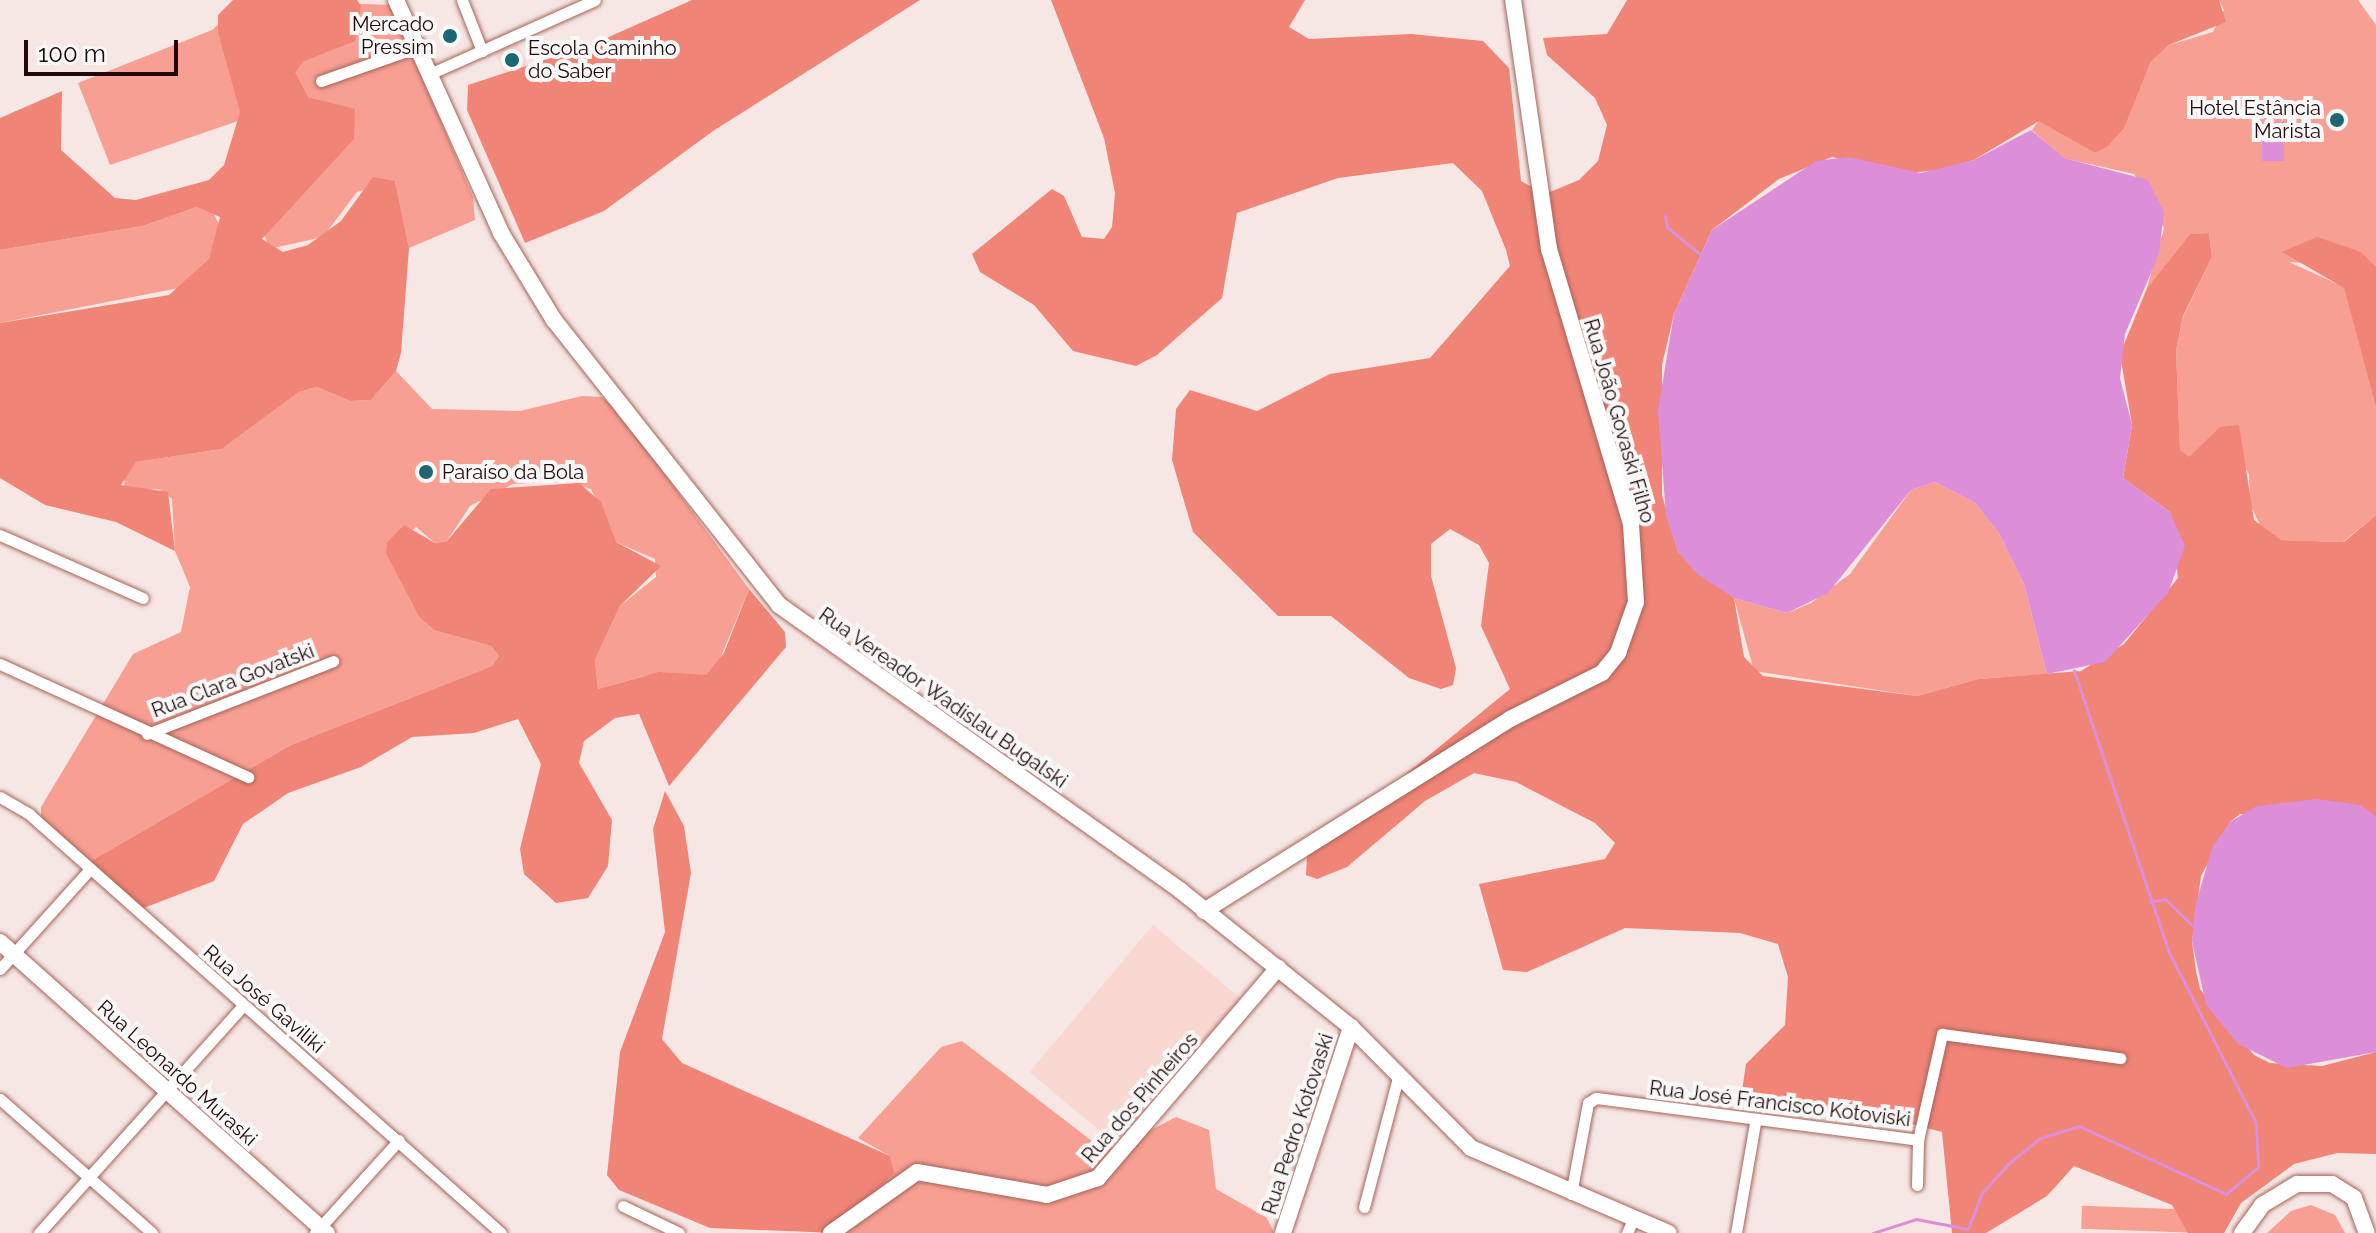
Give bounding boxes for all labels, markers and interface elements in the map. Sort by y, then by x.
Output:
place label: Mercado Pressim [352,12,434,59]
scale bar [28,24,182,74]
marker: Mercado Pressim [441,27,459,45]
place label: Escola Caminho do Saber [528,36,677,83]
text: 100 m [38,39,106,68]
marker: Escola Caminho do Saber [503,51,521,69]
place label: Hotel Estância Marista [2189,96,2321,143]
marker: Hotel Estância Marista [2328,111,2346,129]
street label: Rua João Govaski Filho [1578,316,1660,526]
place label: Paraíso da Bola [442,460,584,484]
marker: Paraíso da Bola [417,463,435,481]
street label: Rua Vereador Wadislau Bugalski [813,602,1073,794]
street label: Rua Clara Govatski [148,639,318,723]
street label: Rua José Gaviliki [198,940,330,1058]
street label: Rua Leonardo Muraski [92,995,262,1151]
street label: Rua dos Pinheiros [1077,1028,1203,1168]
street label: Rua Pedro Kotovaski [1257,1030,1339,1218]
street label: Rua José Francisco Kotoviski [1648,1076,1912,1132]

